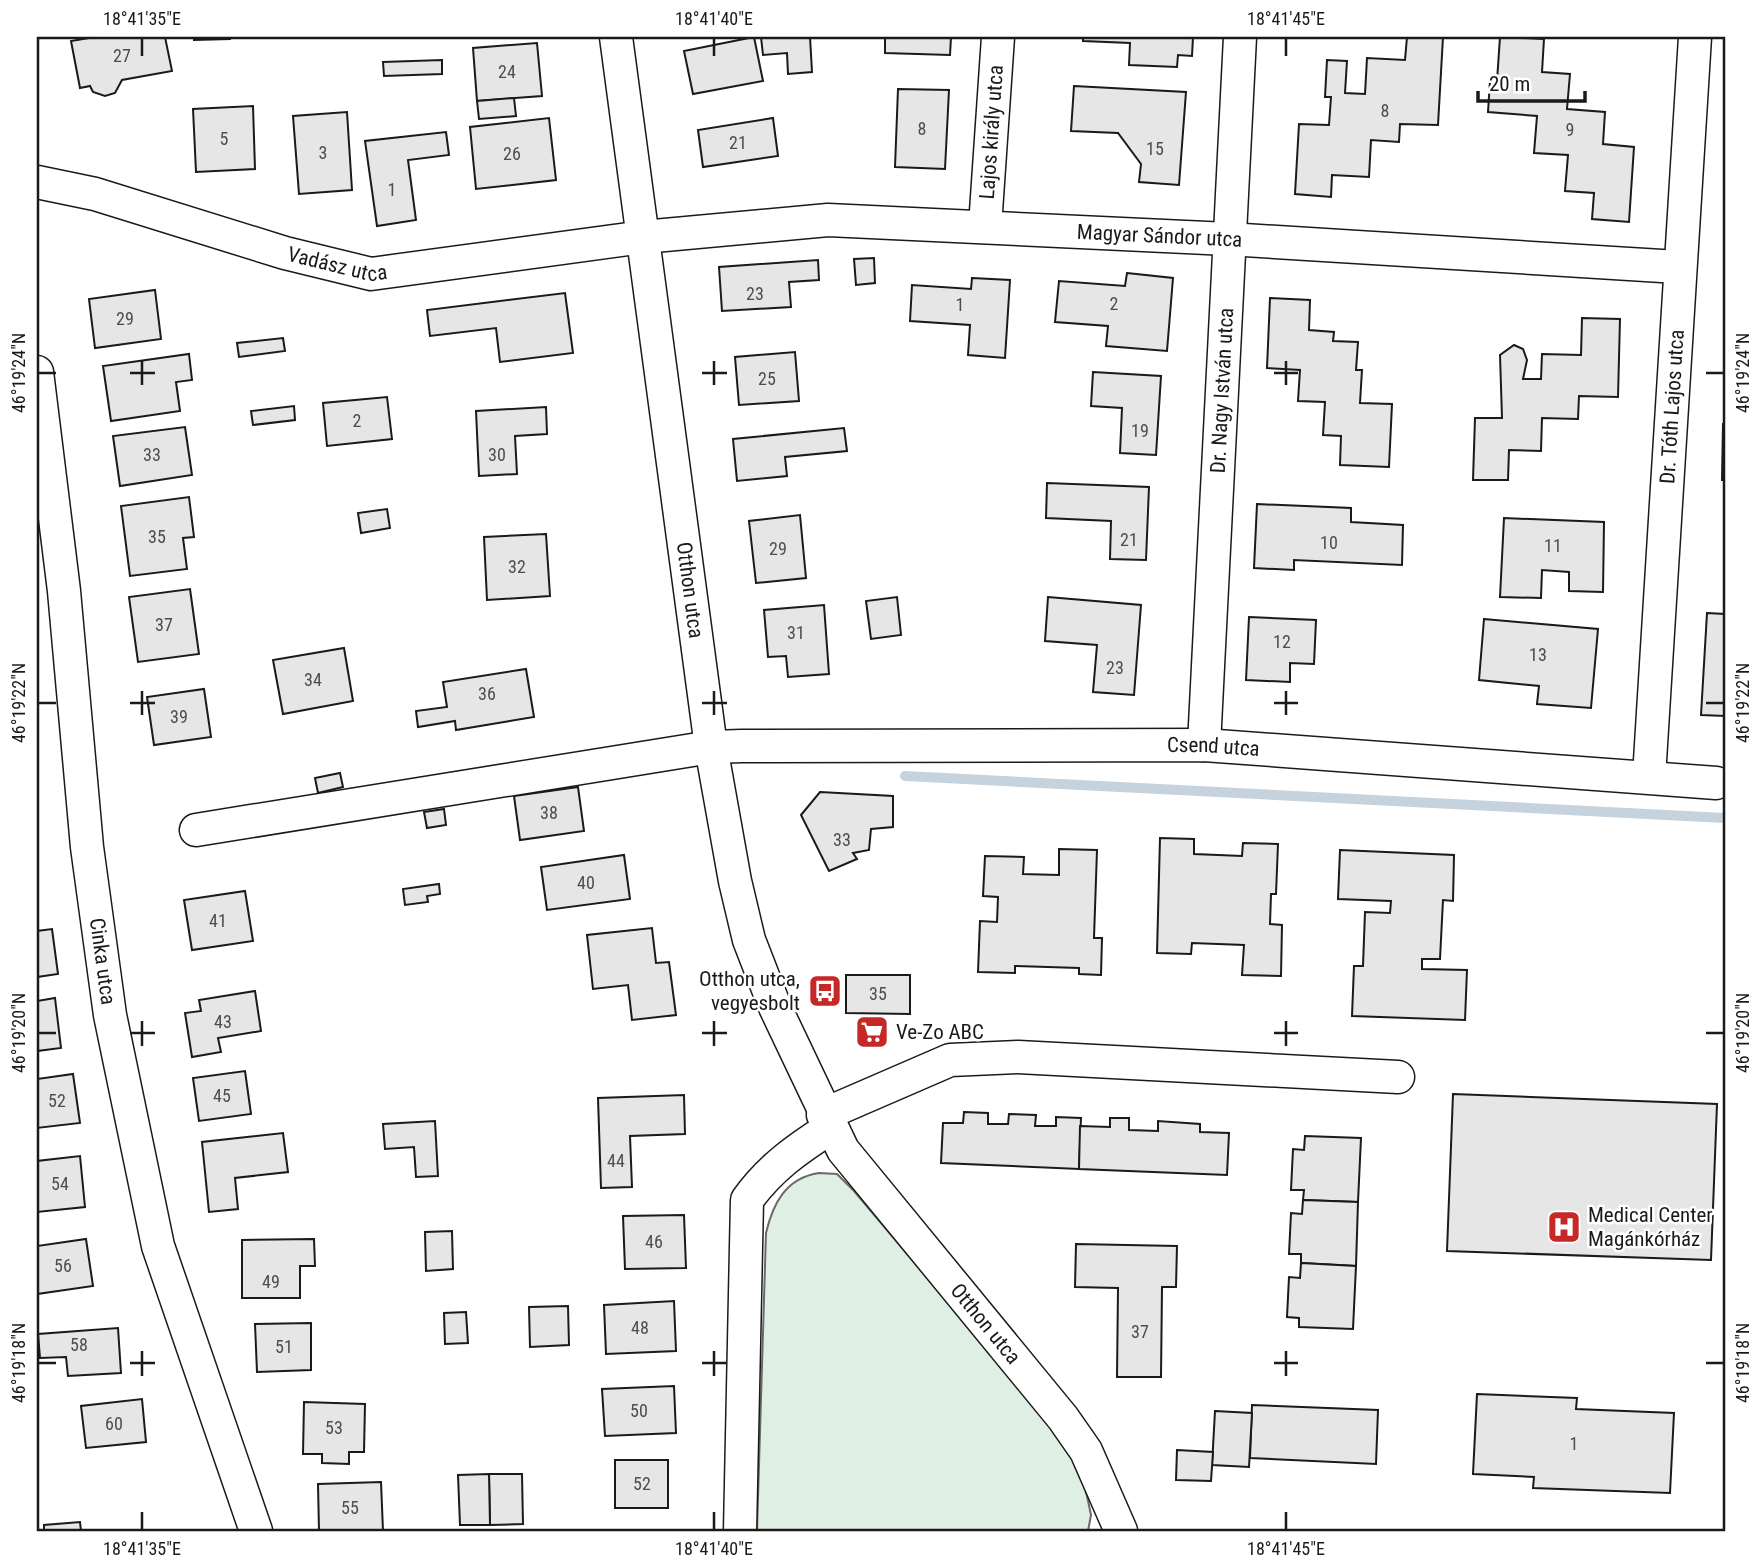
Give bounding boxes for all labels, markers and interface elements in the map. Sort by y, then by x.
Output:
text: 18°41'35"E [103,8,181,29]
text: 18°41'40"E [675,8,753,29]
text: 18°41'45"E [1247,8,1325,29]
house number: 27 [113,45,131,66]
scale bar [1478,60,1585,104]
house number: 24 [498,61,516,82]
street label: Lajos király utca [975,64,1008,200]
text: 20 m [1489,72,1530,96]
house number: 8 [1381,100,1389,121]
house number: 8 [918,118,926,139]
house number: 9 [1566,119,1574,140]
house number: 5 [220,128,229,149]
house number: 21 [729,132,747,153]
house number: 15 [1146,138,1164,159]
house number: 3 [319,142,327,163]
house number: 26 [503,143,521,164]
house number: 1 [388,179,396,200]
street label: Magyar Sándor utca [1076,220,1243,252]
street label: Vadász utca [285,242,389,286]
house number: 23 [746,283,764,304]
house number: 2 [1110,293,1119,314]
house number: 1 [956,294,964,315]
street label: Dr. Nagy István utca [1206,307,1238,474]
house number: 29 [116,308,134,329]
street label: Dr. Tóth Lajos utca [1655,329,1689,485]
text: 46°19'24"N [8,333,29,413]
text: 46°19'24"N [1732,333,1753,413]
house number: 25 [758,368,776,389]
house number: 2 [353,410,362,431]
house number: 19 [1131,420,1149,441]
house number: 33 [143,444,161,465]
house number: 30 [488,444,506,465]
house number: 35 [148,526,166,547]
house number: 21 [1120,529,1138,550]
house number: 10 [1320,532,1338,553]
house number: 11 [1544,535,1562,556]
house number: 29 [769,538,787,559]
street label: Otthon utca [672,540,708,640]
house number: 32 [508,556,526,577]
house number: 37 [155,614,173,635]
house number: 31 [787,622,805,643]
house number: 12 [1273,631,1291,652]
house number: 13 [1529,644,1547,665]
house number: 23 [1106,657,1124,678]
text: 46°19'22"N [8,663,29,743]
text: 46°19'22"N [1732,663,1753,743]
house number: 34 [304,669,322,690]
house number: 36 [478,683,496,704]
house number: 39 [170,706,188,727]
street label: Csend utca [1167,733,1261,761]
house number: 38 [540,802,558,823]
house number: 33 [833,829,851,850]
house number: 40 [577,872,595,893]
house number: 41 [209,910,227,931]
street label: Cinka utca [85,916,120,1006]
place label: Otthon utca, vegyesbolt [699,967,800,1015]
bus stop icon: Otthon utca, vegyesbolt [806,972,844,1010]
house number: 35 [869,983,887,1004]
text: 46°19'20"N [8,993,29,1073]
text: 46°19'20"N [1732,993,1753,1073]
house number: 43 [214,1011,232,1032]
supermarket icon: Ve-Zo ABC [853,1013,891,1051]
place label: Ve-Zo ABC [896,1020,984,1044]
house number: 45 [213,1085,231,1106]
house number: 52 [48,1090,66,1111]
house number: 44 [607,1150,625,1171]
house number: 54 [51,1173,69,1194]
place label: Medical Center Magánkórház [1588,1203,1713,1251]
hospital icon: Medical Center Magánkórház [1545,1208,1583,1246]
house number: 46 [645,1231,663,1252]
house number: 56 [54,1255,72,1276]
house number: 49 [262,1271,280,1292]
street label: Otthon utca [946,1279,1026,1369]
house number: 48 [631,1317,649,1338]
house number: 37 [1131,1321,1149,1342]
text: 46°19'18"N [8,1323,29,1403]
text: 46°19'18"N [1732,1323,1753,1403]
house number: 58 [70,1334,88,1355]
house number: 51 [275,1336,293,1357]
house number: 50 [630,1400,648,1421]
house number: 60 [105,1413,123,1434]
house number: 53 [325,1417,343,1438]
house number: 1 [1570,1433,1578,1454]
house number: 52 [633,1473,651,1494]
house number: 55 [341,1497,359,1518]
text: 18°41'35"E [103,1538,181,1559]
text: 18°41'40"E [675,1538,753,1559]
text: 18°41'45"E [1247,1538,1325,1559]

